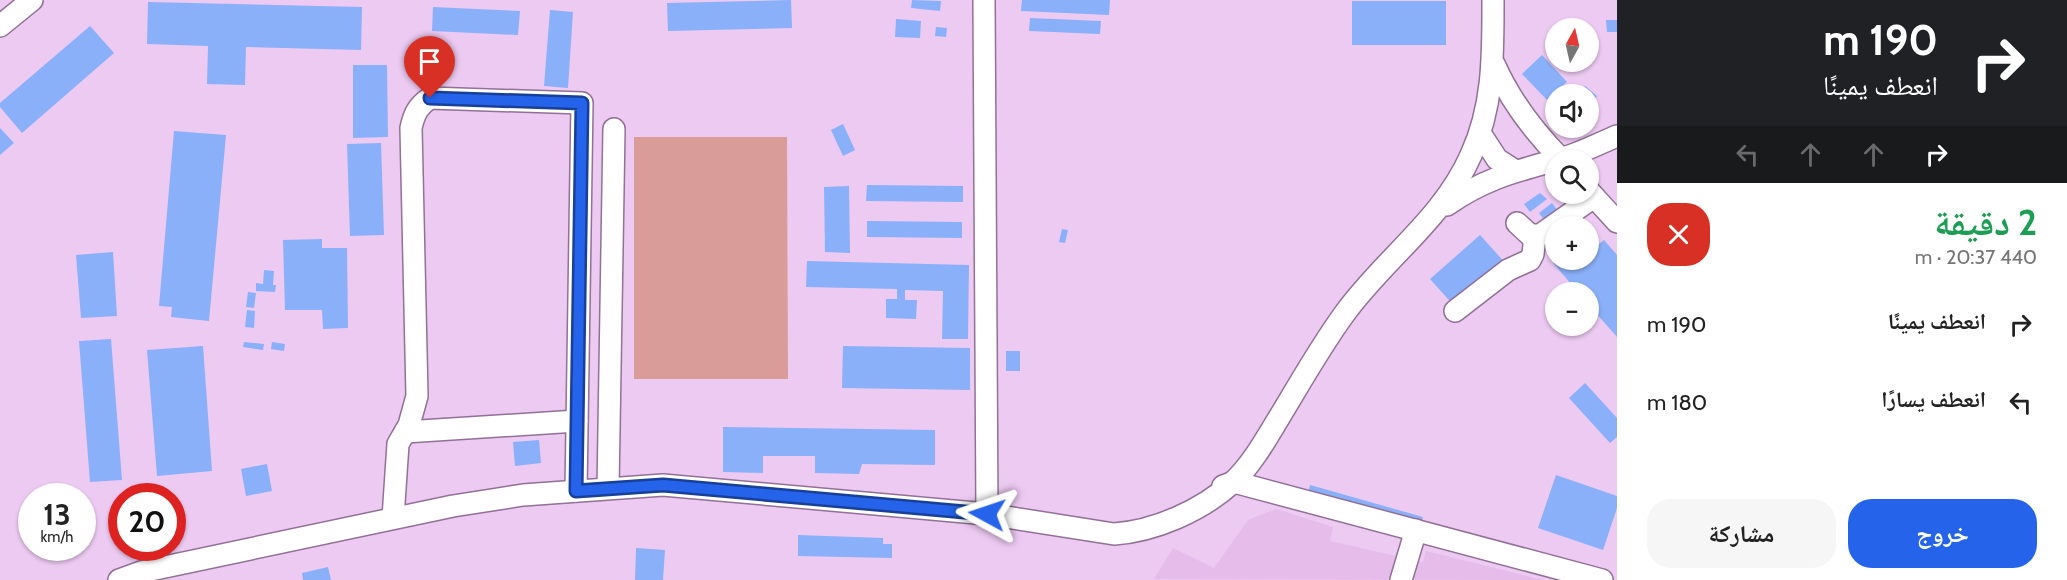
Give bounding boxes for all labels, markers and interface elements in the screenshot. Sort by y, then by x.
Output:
text: 190 m [1823,14,1938,66]
north arrow [1545,18,1599,72]
map controls [1545,18,1599,336]
icon: right [1959,24,2037,102]
pin [404,36,455,98]
icon: arrive [413,45,446,78]
text: انعطف يمينًا [1823,69,1938,102]
button: sound [1545,84,1599,138]
icon: left [1731,138,1764,171]
icon: ahead [1794,138,1827,171]
icon: ahead [1857,138,1890,171]
icon: right [1920,138,1953,171]
button: search [1545,150,1599,204]
text: 2 دقيقة [1934,200,2037,244]
button: close [1647,203,1710,266]
button: + [1545,216,1599,270]
text: 440 m · 20:37 [1915,245,2037,269]
button: − [1545,282,1599,336]
text: انعطف يمينًا [1888,308,1986,335]
icon: right [2004,308,2037,341]
text: 190 m [1647,311,1706,338]
text: انعطف يسارًا [1881,386,1986,413]
icon: left [2004,386,2037,419]
text: 180 m [1647,389,1707,416]
position arrow [955,482,1019,546]
speed limit sign: 20 [108,483,186,561]
text: 13 [43,496,71,533]
button: مشاركة [1647,499,1836,568]
button: خروج [1848,499,2037,568]
text: km/h [41,528,73,546]

